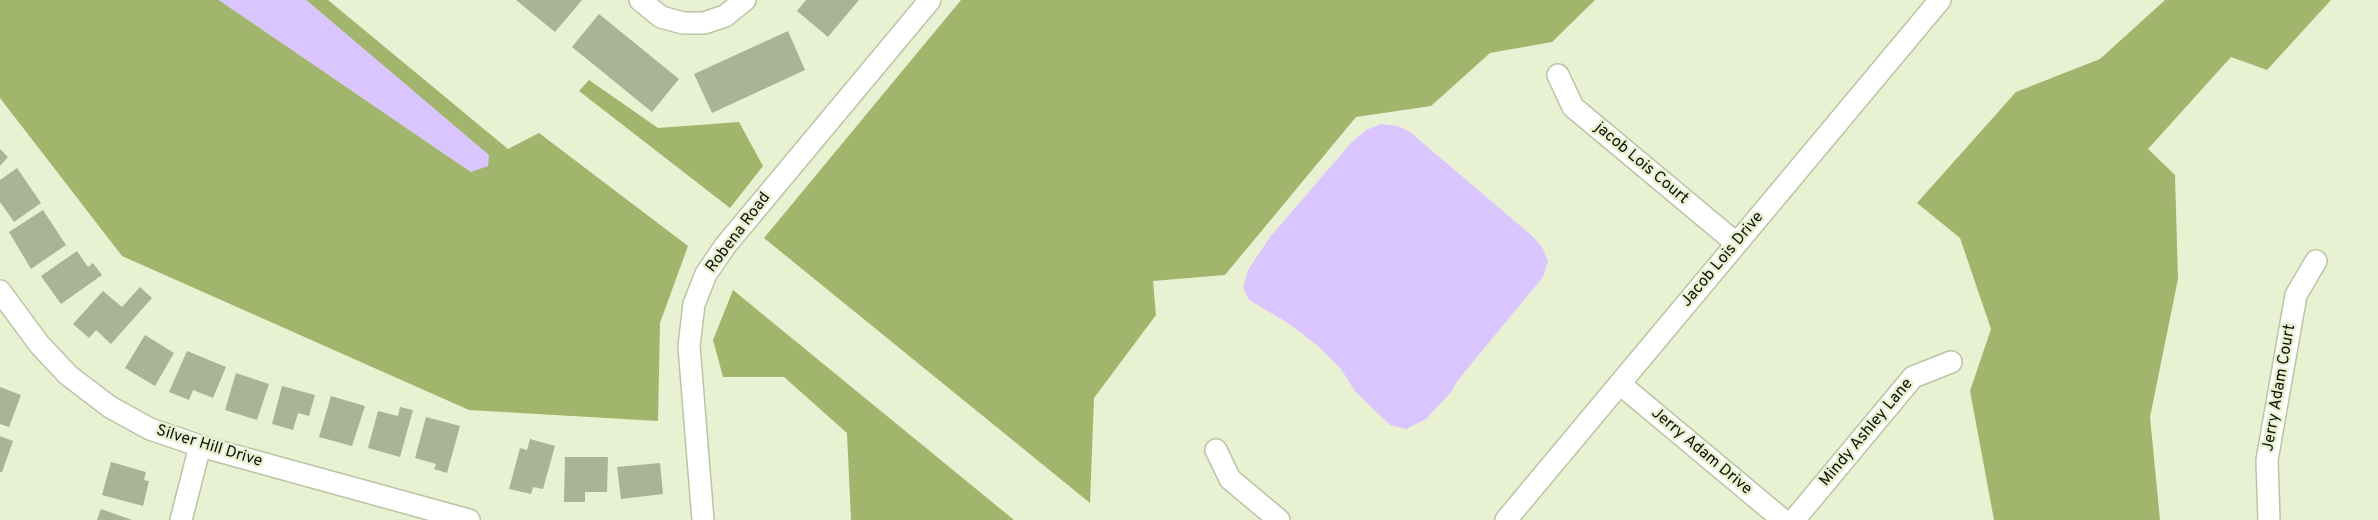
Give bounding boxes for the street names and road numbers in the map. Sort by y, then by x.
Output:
street label: jacob Lois Court [1590,119,1692,209]
street label: Robena Road [703,189,775,277]
street label: Jacob Lois Drive [1678,209,1768,311]
street label: Jerry Adam Court [2259,323,2301,453]
street label: Mindy Ashley Lane [1816,375,1918,491]
street label: Jerry Adam Drive [1647,404,1755,500]
street label: Silver Hill Drive [154,422,264,472]

